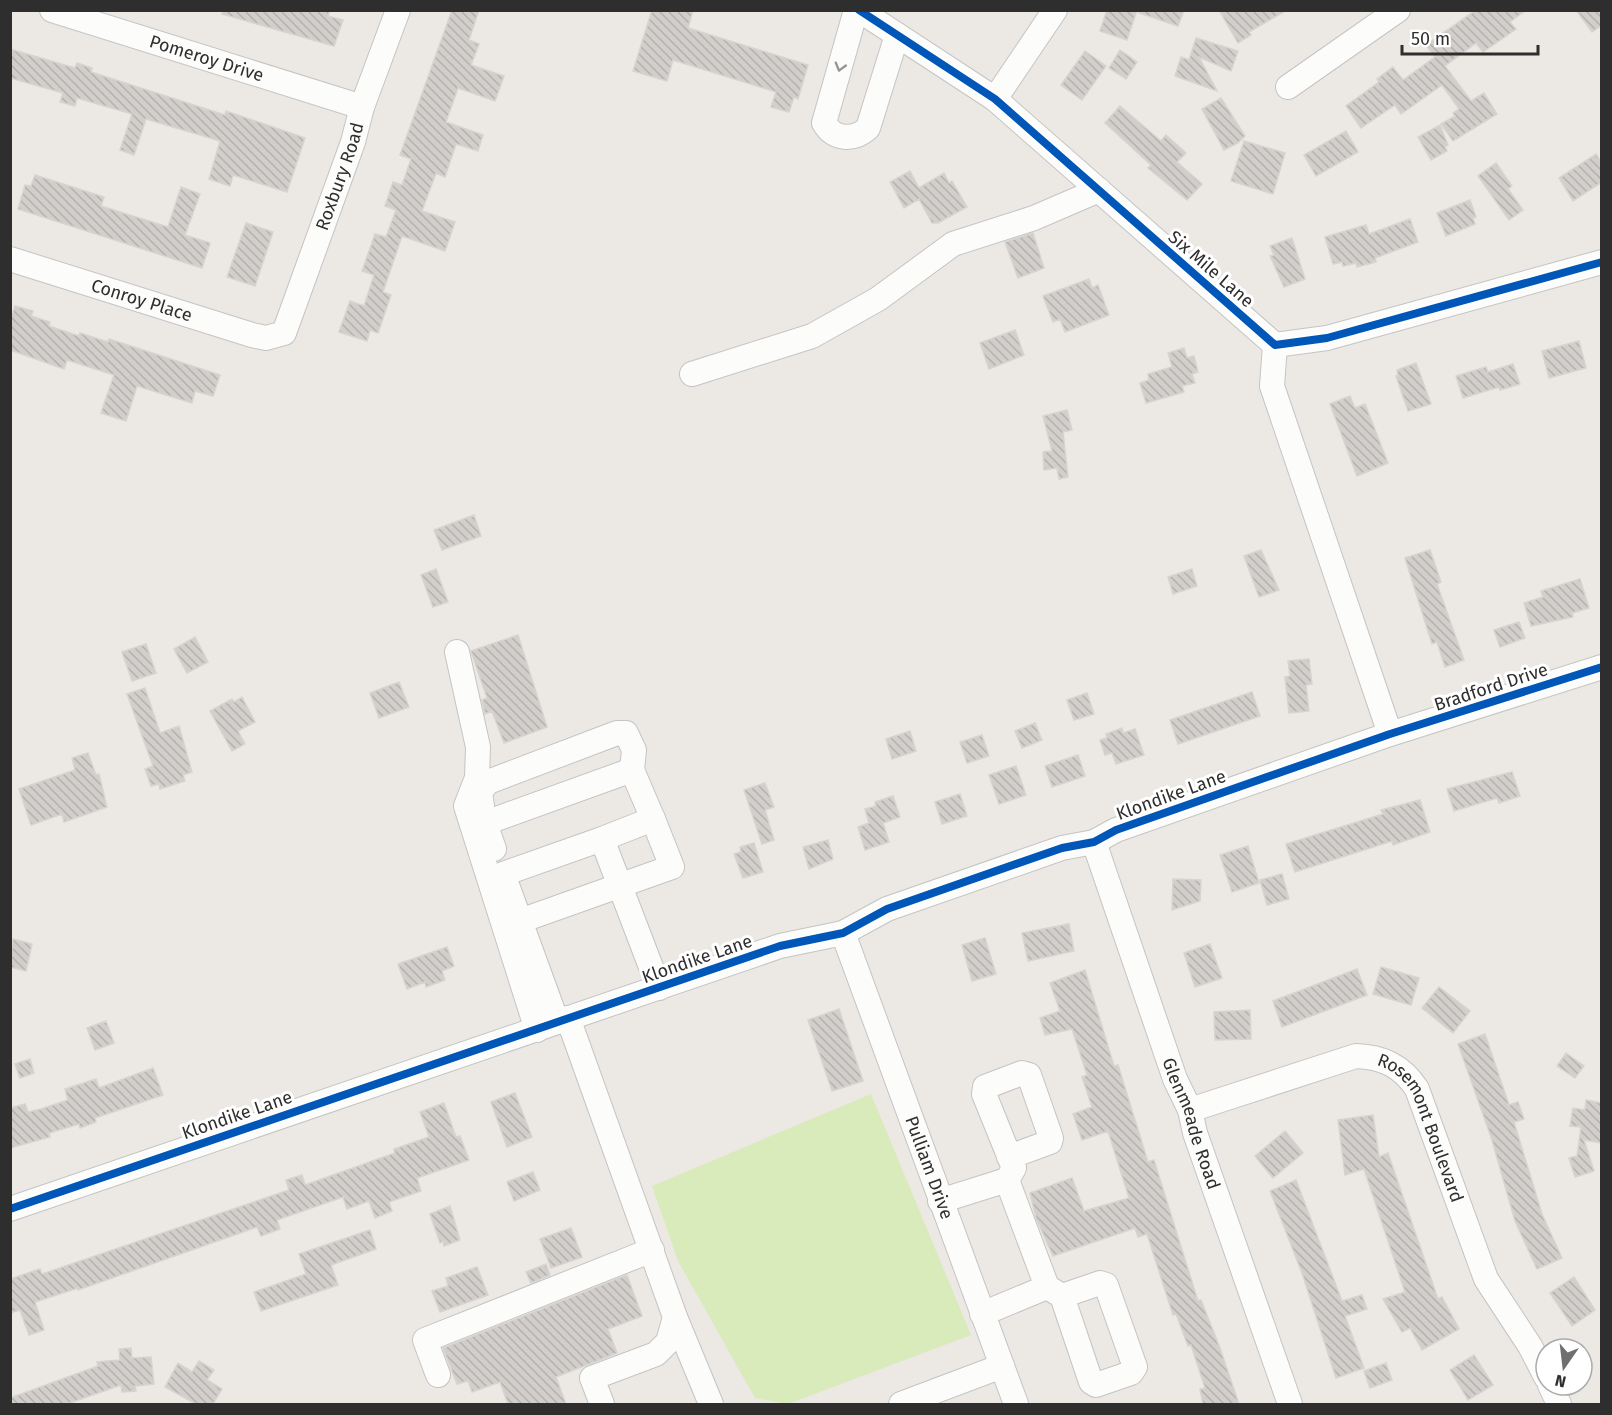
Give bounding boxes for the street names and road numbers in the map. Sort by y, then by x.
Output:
street label: Pomeroy Drive [147,30,266,87]
street label: Roxbury Road [311,120,369,233]
street label: Six Mile Lane [1164,226,1258,312]
street label: Conroy Place [88,274,195,327]
street label: Bradford Drive [1431,658,1551,716]
street label: Klondike Lane [1113,765,1229,825]
street label: Klondike Lane [639,930,755,988]
street label: Rosemont Boulevard [1375,1049,1468,1205]
street label: Glenmeade Road [1158,1055,1225,1192]
street label: Klondike Lane [179,1086,295,1144]
street label: Pulliam Drive [900,1113,958,1222]

